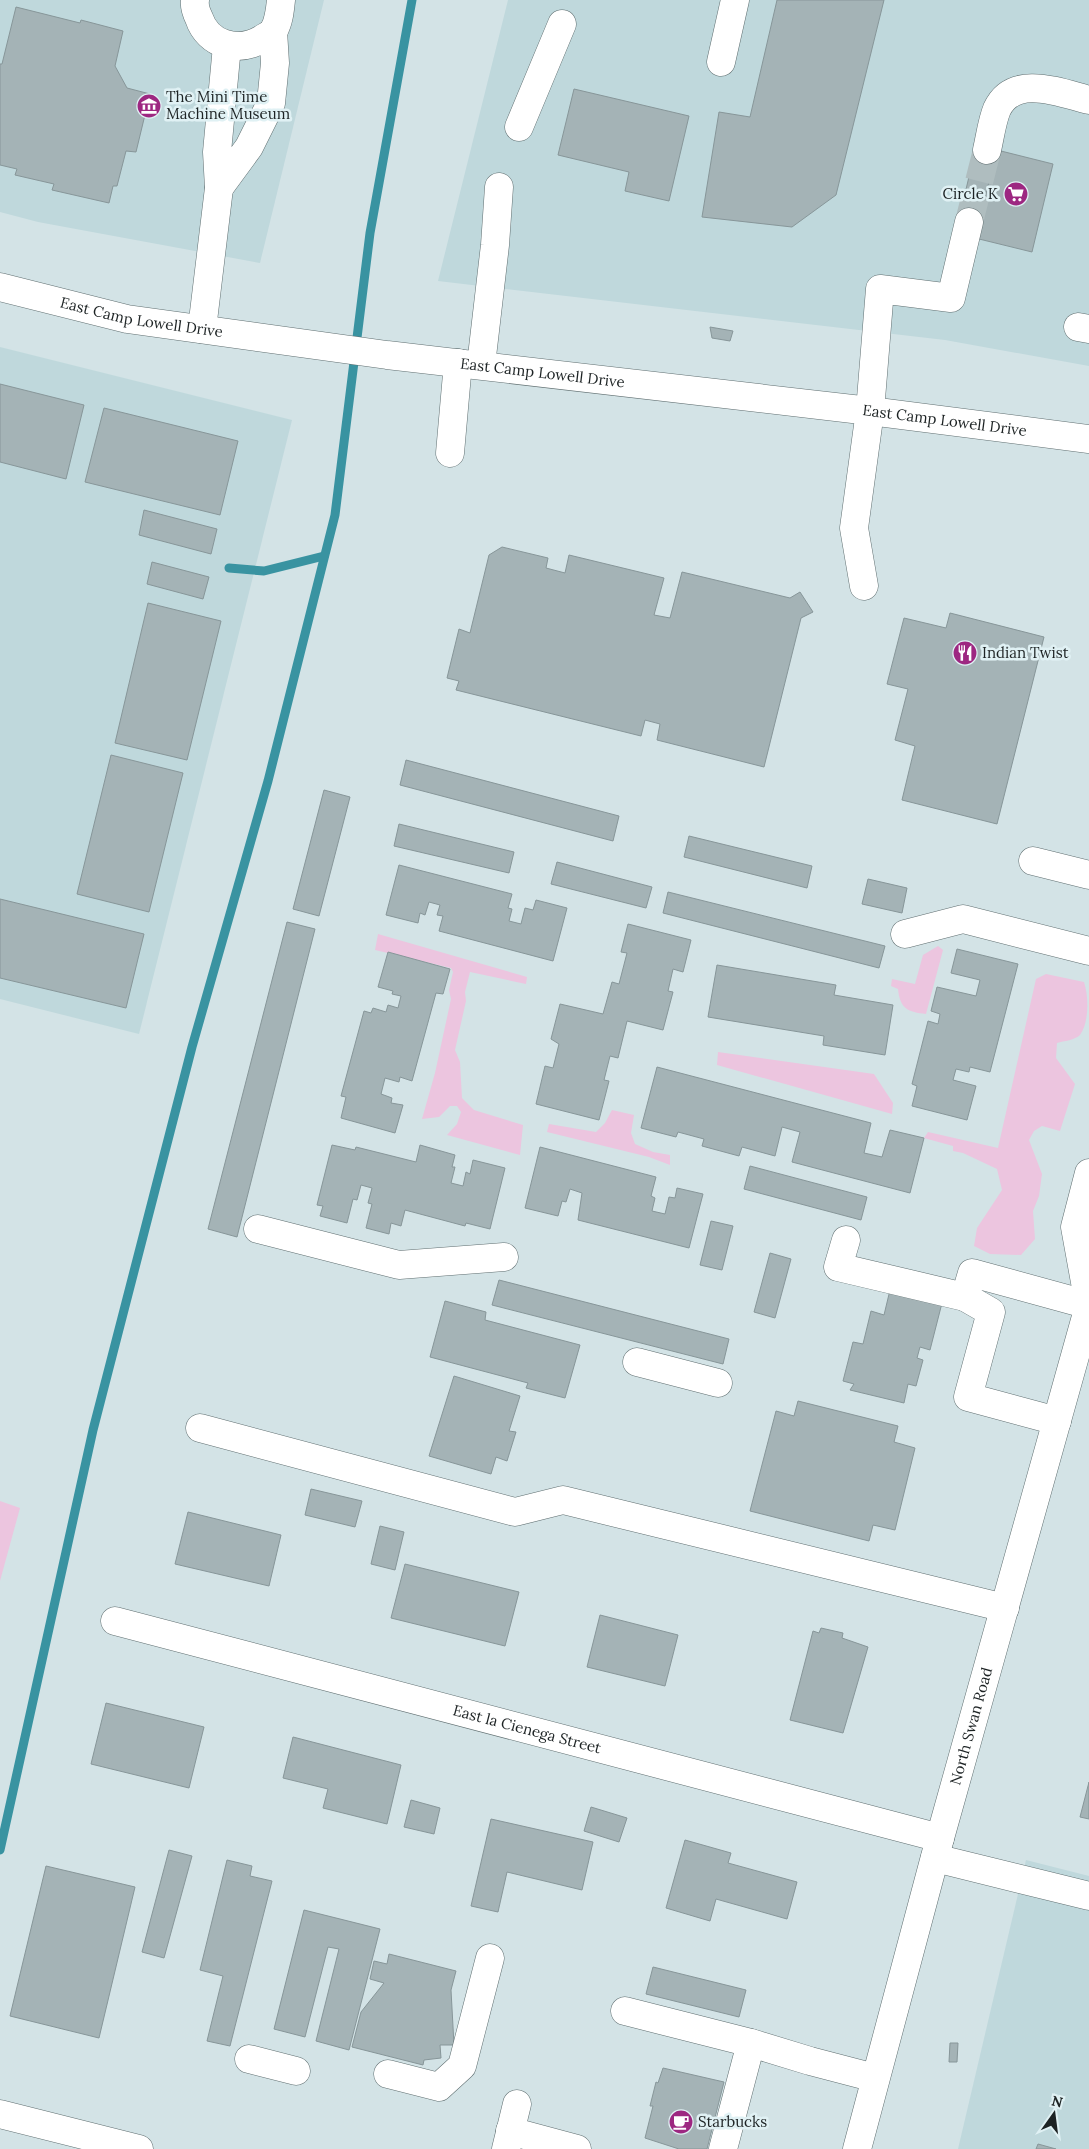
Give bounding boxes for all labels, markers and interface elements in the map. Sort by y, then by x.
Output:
place label: The Mini Time Machine Museum [166,87,290,123]
museum icon: The Mini Time Machine Museum [136,93,162,119]
supermarket icon: Circle K [1003,181,1029,207]
place label: Circle K [943,184,999,203]
street label: East Camp Lowell Drive [58,293,224,341]
street label: East Camp Lowell Drive [459,354,626,391]
street label: East Camp Lowell Drive [862,400,1028,440]
restaurant icon: Indian Twist [952,640,978,666]
place label: Indian Twist [982,643,1069,662]
street label: North Swan Road [945,1665,996,1787]
street label: East la Cienega Street [451,1700,603,1757]
north arrow [1029,2089,1079,2139]
text: N [1050,2091,1065,2111]
cafe icon: Starbucks [668,2109,694,2135]
place label: Starbucks [698,2112,767,2131]

